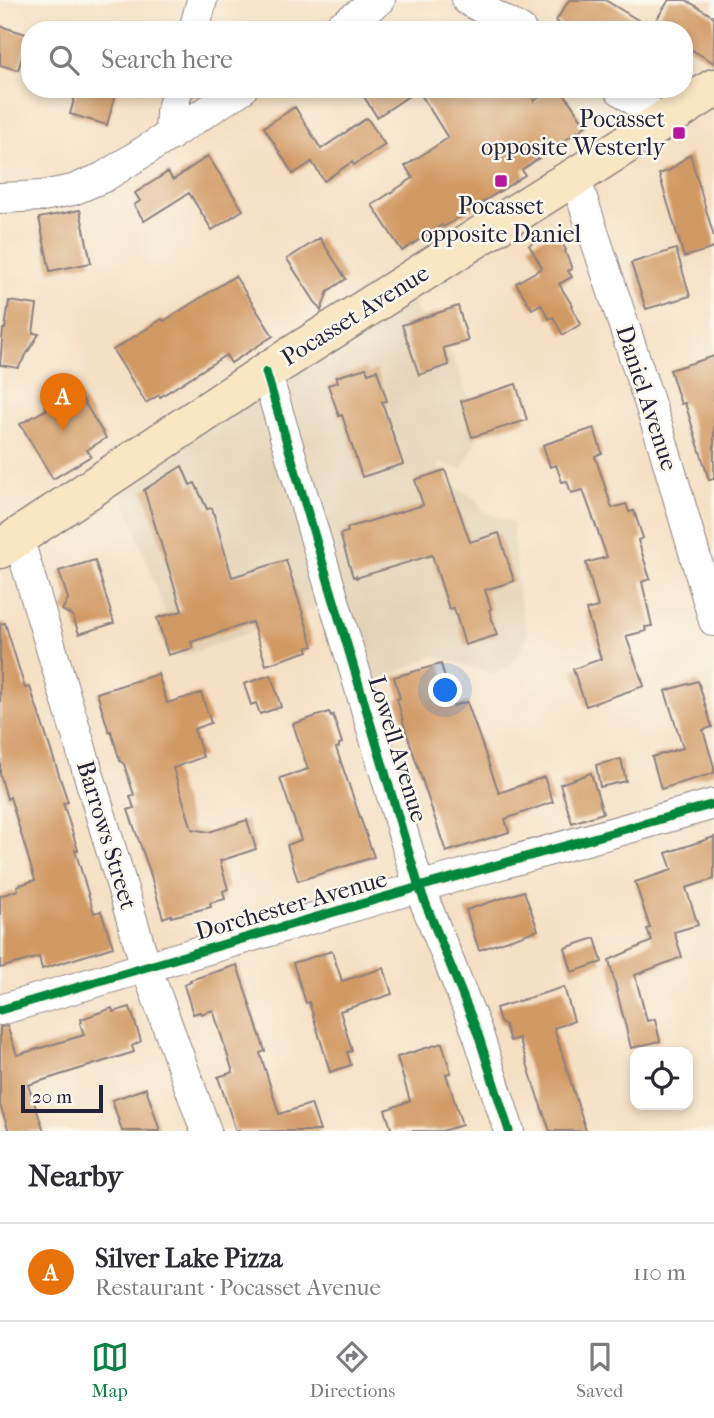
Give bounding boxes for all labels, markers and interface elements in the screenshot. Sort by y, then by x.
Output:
search box [21,21,693,98]
icon: search [45,41,83,79]
text: Search here [101,44,233,75]
place label: Pocasset opposite Westerly [481,105,666,161]
marker: Pocasset opposite Westerly [671,125,687,141]
marker: Pocasset opposite Daniel [493,173,509,189]
place label: Pocasset opposite Daniel [421,192,582,248]
street label: Pocasset Avenue [276,258,434,372]
street label: Daniel Avenue [610,322,684,474]
pin: A [40,373,86,431]
street label: Lowell Avenue [362,673,434,826]
your location [428,673,462,707]
street label: Barrows Street [71,757,143,913]
street label: Dorchester Avenue [192,864,390,946]
map controls [630,1047,693,1110]
button: locate [630,1047,693,1110]
scale bar [21,1082,103,1114]
text: 20 m [32,1086,72,1108]
text: Nearby [28,1159,123,1194]
text: Silver Lake Pizza [95,1243,282,1274]
text: A [44,1259,58,1286]
text: 110 m [633,1259,686,1286]
text: Restaurant · Pocasset Avenue [95,1274,381,1301]
tab: Map [91,1338,129,1402]
tab: Directions [310,1338,395,1402]
tab: Saved [576,1338,623,1402]

